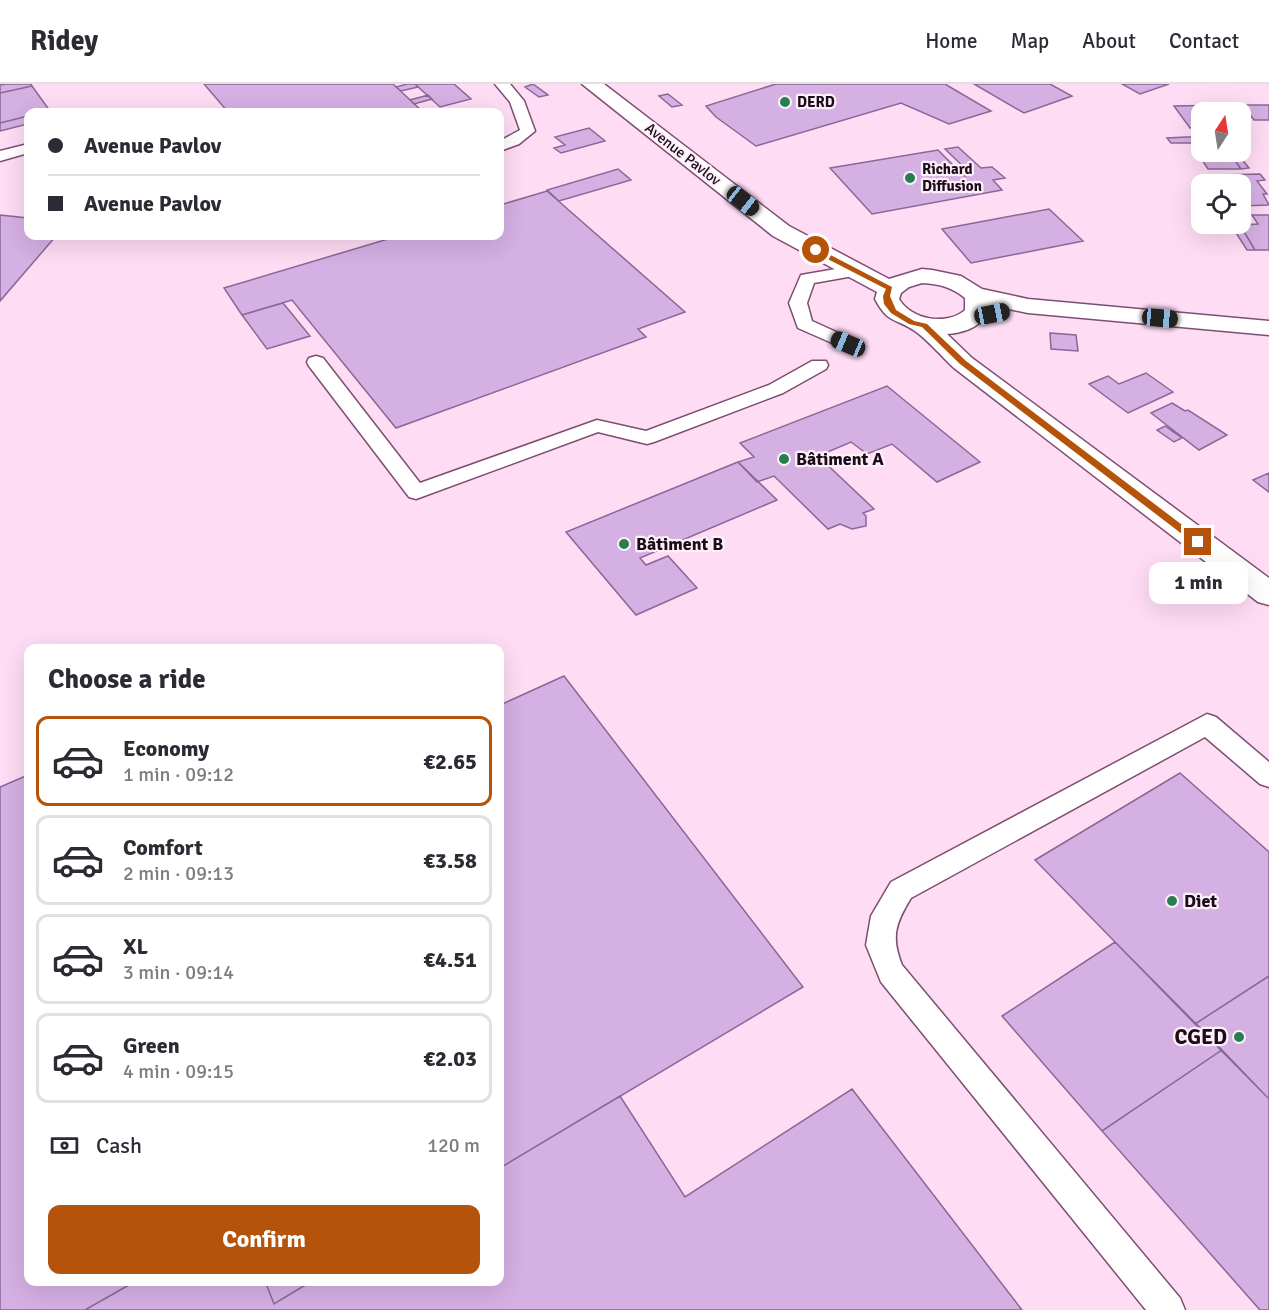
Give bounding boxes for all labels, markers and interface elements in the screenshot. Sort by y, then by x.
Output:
text: Ridey [30,24,98,58]
text: Home [925,28,978,54]
text: Map [1011,28,1049,54]
text: About [1082,28,1136,54]
text: Contact [1169,28,1239,54]
place label: DERD [797,93,835,111]
marker: DERD [778,95,792,109]
north arrow [1191,102,1251,162]
map controls [1191,102,1251,234]
street label: Avenue Pavlov [641,119,725,189]
text: Avenue Pavlov [84,132,221,159]
place label: Richard Diffusion [922,160,982,195]
marker: Richard Diffusion [903,171,917,185]
button: locate [1191,174,1251,234]
car [723,183,763,219]
text: Avenue Pavlov [84,190,221,217]
route start [802,236,829,263]
car [973,302,1011,326]
car [1141,307,1179,329]
car [828,329,868,359]
place label: Bâtiment A [796,448,884,470]
marker: Bâtiment A [777,452,791,466]
route end [1184,528,1211,555]
place label: Bâtiment B [636,533,723,555]
marker: Bâtiment B [617,537,631,551]
callout: 1 min [1148,563,1248,605]
text: 1 min [1174,570,1223,595]
text: Choose a ride [48,663,206,696]
icon: car [51,734,105,788]
text: Economy [123,735,209,762]
text: €2.65 [423,748,477,775]
text: 1 min · 09:12 [123,762,234,787]
icon: car [51,833,105,887]
text: Comfort [123,834,203,861]
text: €3.58 [423,847,477,874]
text: 2 min · 09:13 [123,861,234,886]
place label: Diet [1184,890,1217,912]
marker: Diet [1165,894,1179,908]
icon: car [51,932,105,986]
text: XL [123,933,148,960]
text: €4.51 [423,946,477,973]
text: 3 min · 09:14 [123,960,234,985]
place label: CGED [1175,1024,1227,1050]
marker: CGED [1232,1030,1246,1044]
icon: car [51,1031,105,1085]
text: Green [123,1032,180,1059]
text: €2.03 [423,1045,477,1072]
text: 4 min · 09:15 [123,1059,234,1084]
icon: cash [48,1129,81,1162]
text: Cash [96,1132,142,1159]
text: 120 m [427,1133,480,1158]
button: Confirm [48,1205,480,1274]

